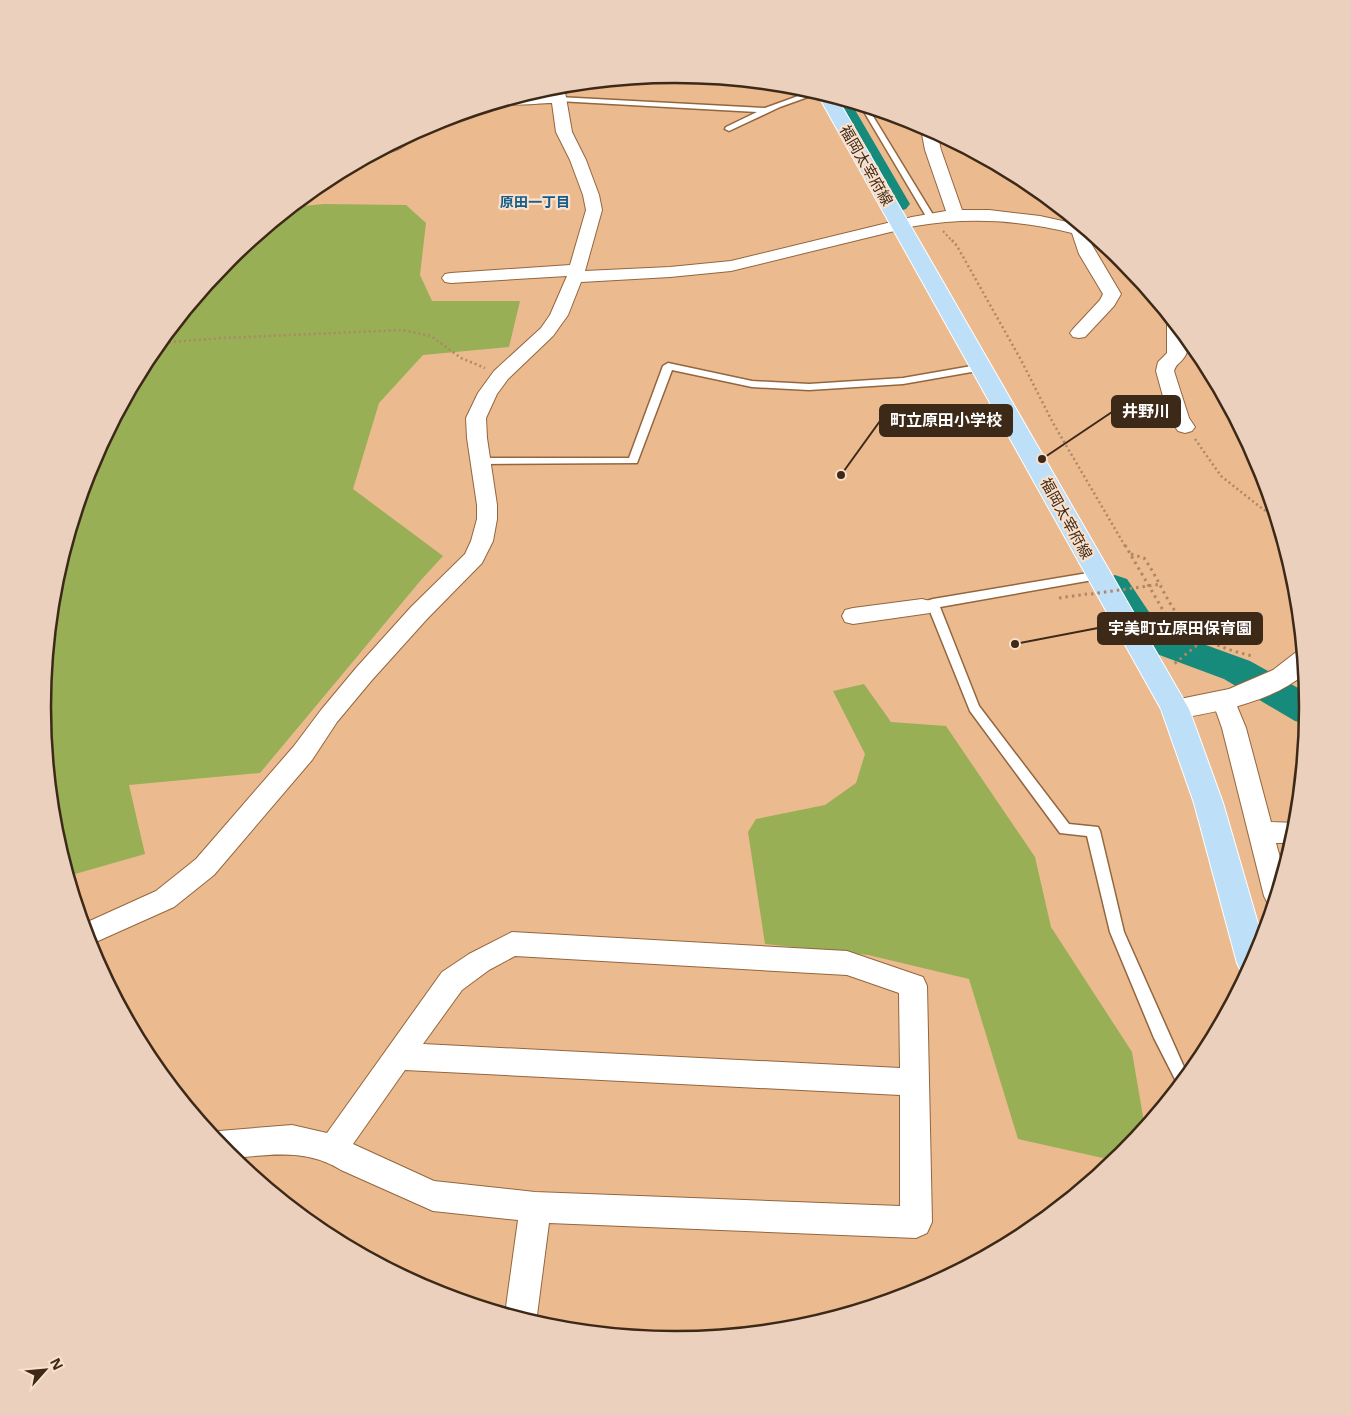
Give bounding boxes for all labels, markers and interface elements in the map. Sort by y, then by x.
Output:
street label: 福岡太宰府線 [836,121,898,209]
district label: 原田一丁目 [500,192,570,211]
callout: 井野川 [1112,396,1180,427]
text: 井野川 [1122,400,1170,422]
callout: 町立原田小学校 [880,405,1012,436]
text: 町立原田小学校 [890,409,1002,431]
street label: 福岡太宰府線 [1036,474,1098,562]
callout: 宇美町立原田保育園 [1098,613,1262,644]
text: 宇美町立原田保育園 [1108,617,1252,639]
north arrow [20,1345,70,1395]
text: N [46,1354,68,1373]

